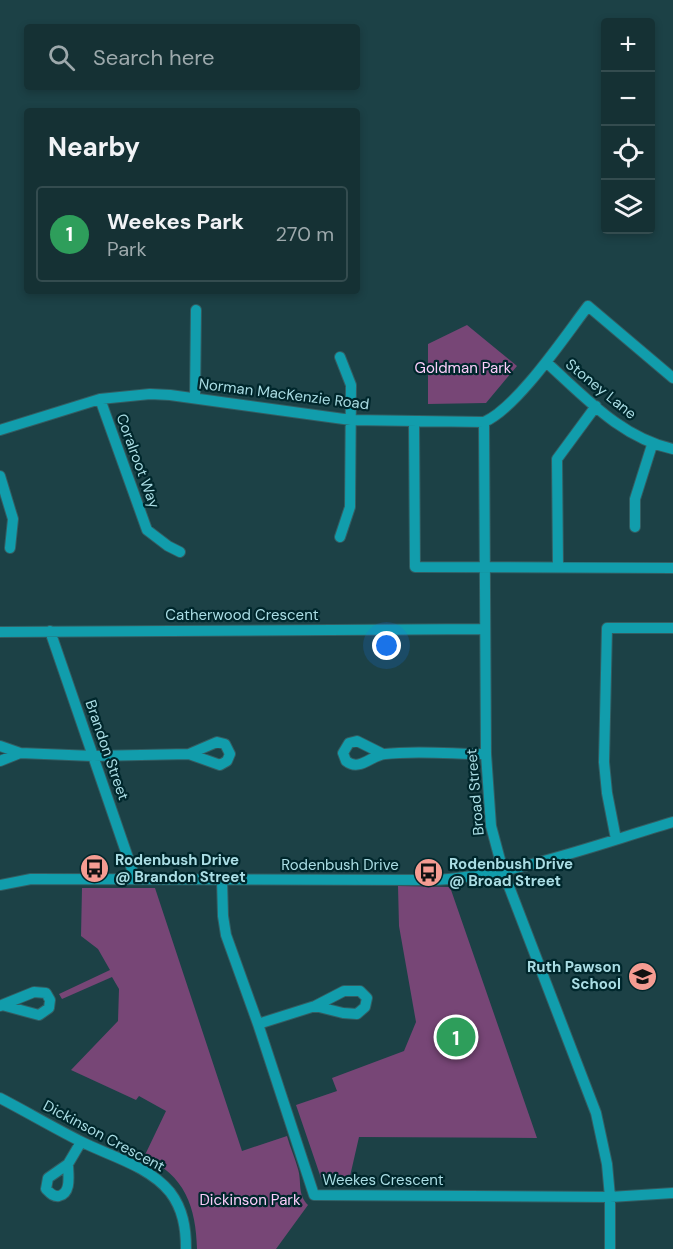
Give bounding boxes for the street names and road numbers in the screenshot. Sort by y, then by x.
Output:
street label: Stoney Lane [561,354,641,424]
street label: Norman MacKenzie Road [198,374,370,414]
street label: Coralroot Way [112,411,165,512]
street label: Catherwood Crescent [165,605,319,625]
street label: Brandon Street [80,697,134,803]
street label: Broad Street [461,748,489,836]
street label: Rodenbush Drive [281,855,399,875]
street label: Dickinson Crescent [40,1095,168,1177]
street label: Weekes Crescent [322,1170,444,1190]

